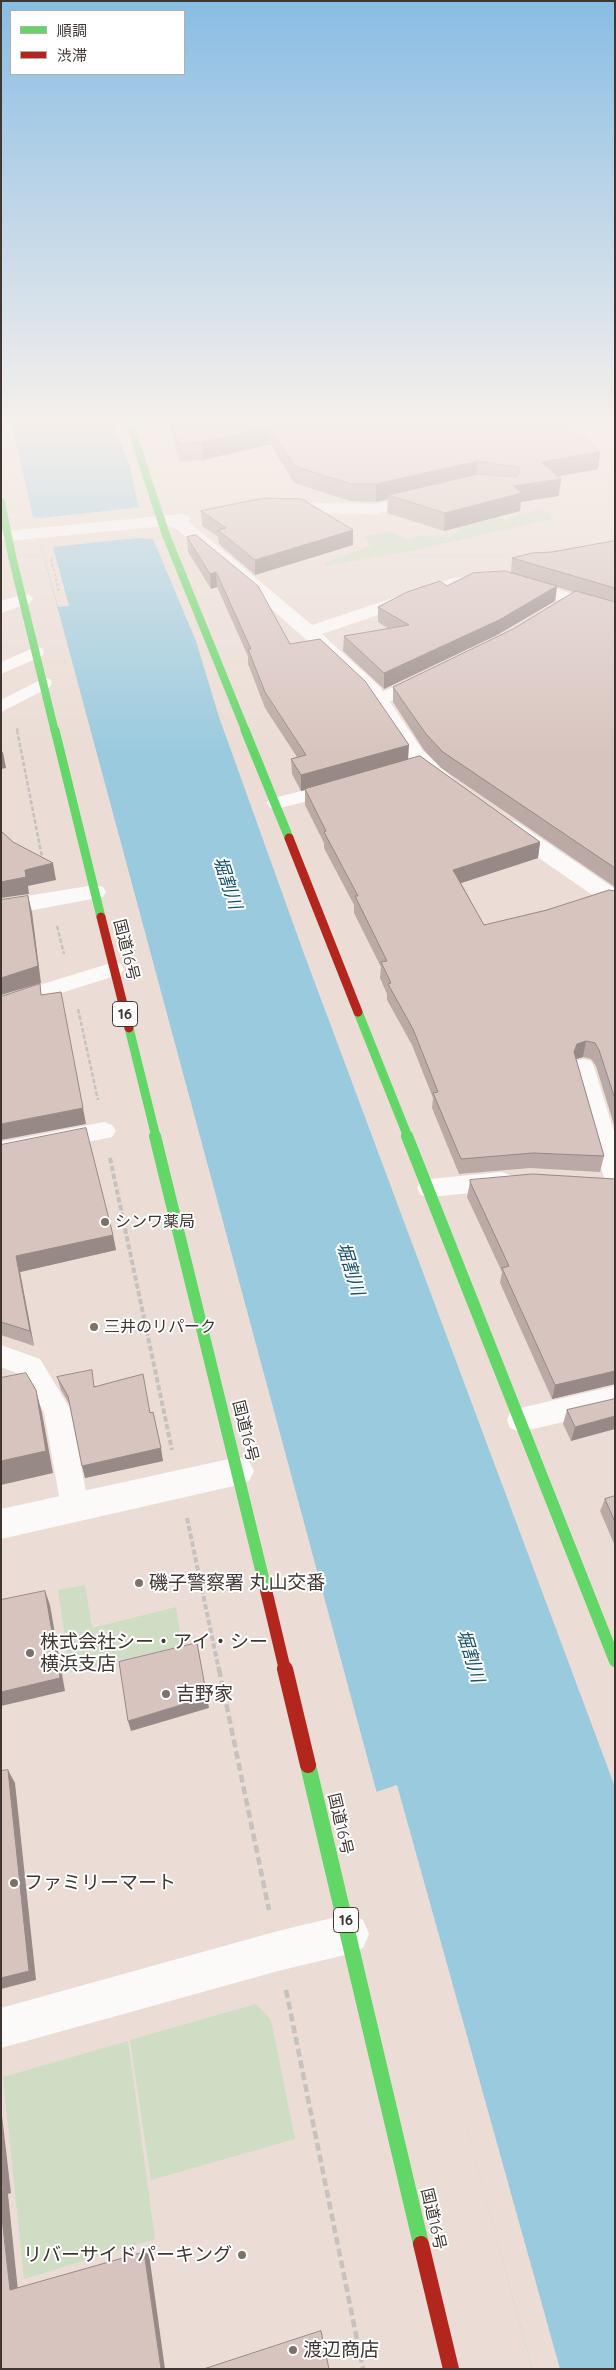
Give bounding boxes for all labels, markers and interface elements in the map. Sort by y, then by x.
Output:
legend [10,10,185,75]
text: 順調 [57,21,87,40]
text: 渋滞 [57,46,87,65]
water label: 堀割川 [208,854,246,912]
street label: 国道16号 [109,917,143,983]
road number: 16 [112,1002,138,1026]
place label: シンワ薬局 [115,1212,195,1232]
marker: シンワ薬局 [99,1216,111,1228]
water label: 堀割川 [332,1240,368,1298]
place label: 三井のリパーク [104,1317,216,1337]
marker: 三井のリパーク [88,1321,100,1333]
street label: 国道16号 [228,1398,262,1464]
place label: 磯子警察署 丸山交番 [149,1572,325,1594]
marker: 磯子警察署 丸山交番 [133,1577,145,1589]
water label: 堀割川 [452,1627,488,1685]
place label: 株式会社シー・アイ・シー 横浜支店 [40,1631,268,1675]
marker: 株式会社シー・アイ・シー 横浜支店 [24,1647,36,1659]
place label: 吉野家 [176,1683,233,1705]
marker: 吉野家 [160,1688,172,1700]
street label: 国道16号 [324,1791,356,1857]
place label: ファミリーマート [24,1872,176,1894]
marker: ファミリーマート [8,1877,20,1889]
road number: 16 [334,1908,358,1932]
street label: 国道16号 [417,2186,449,2252]
place label: リバーサイドパーキング [23,2244,232,2266]
marker: リバーサイドパーキング [236,2249,248,2261]
place label: 渡辺商店 [303,2339,379,2361]
marker: 渡辺商店 [287,2344,299,2356]

